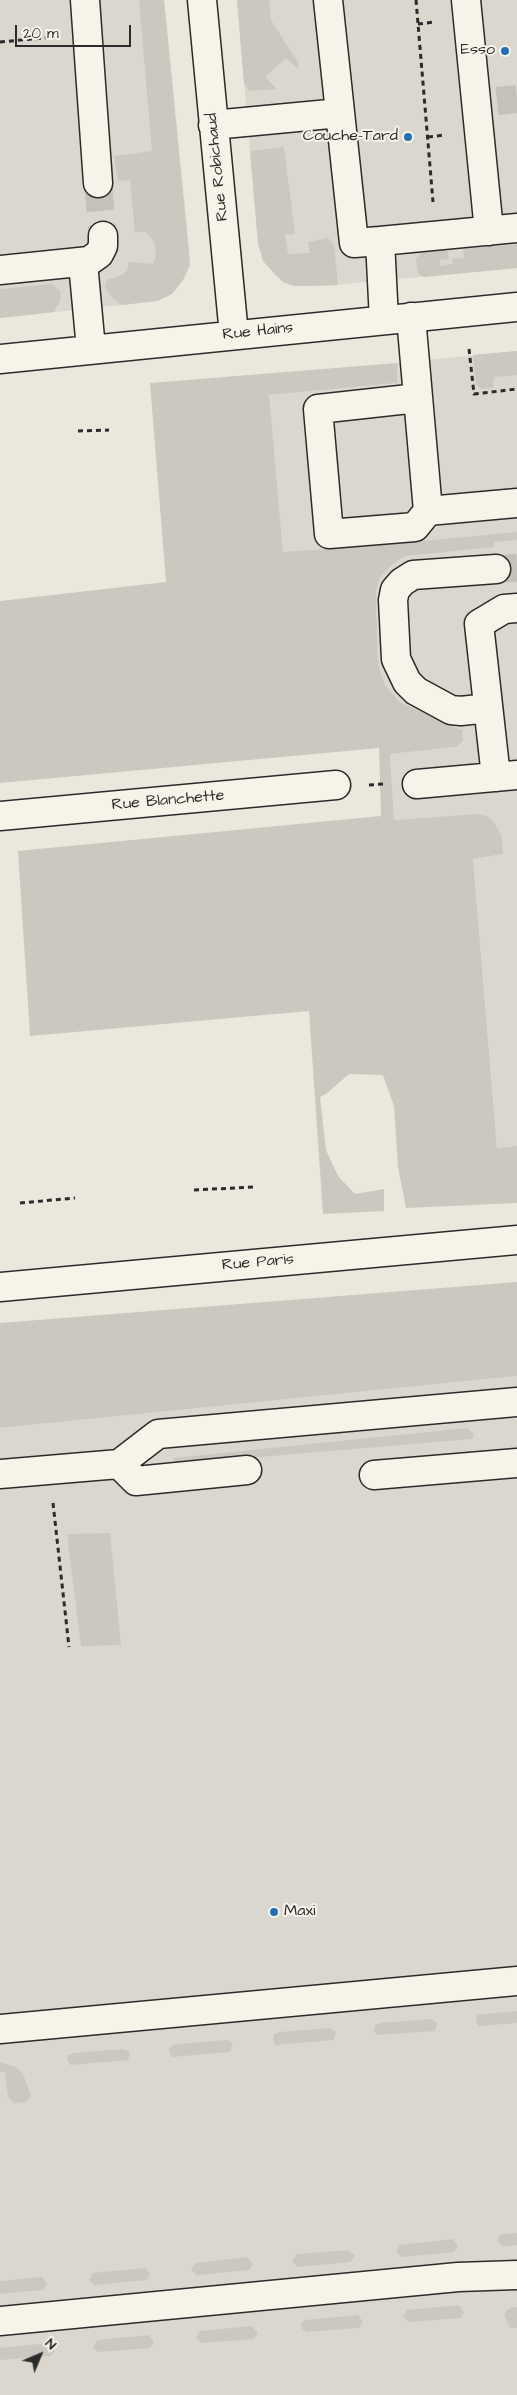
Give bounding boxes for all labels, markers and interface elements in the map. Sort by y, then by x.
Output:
scale bar [18,15,134,47]
text: 20 m [23,23,59,44]
place label: Esso [460,41,495,61]
marker: Esso [499,45,511,57]
street label: Rue Robichaud [203,112,233,222]
place label: Couche-Tard [303,127,398,147]
marker: Couche-Tard [402,131,414,143]
street label: Rue Hains [222,319,294,345]
street label: Rue Blanchette [111,787,225,815]
street label: Rue Paris [221,1250,295,1276]
place label: Maxi [284,1902,315,1922]
marker: Maxi [268,1906,280,1918]
north arrow [15,2330,65,2380]
text: N [40,2334,61,2355]

